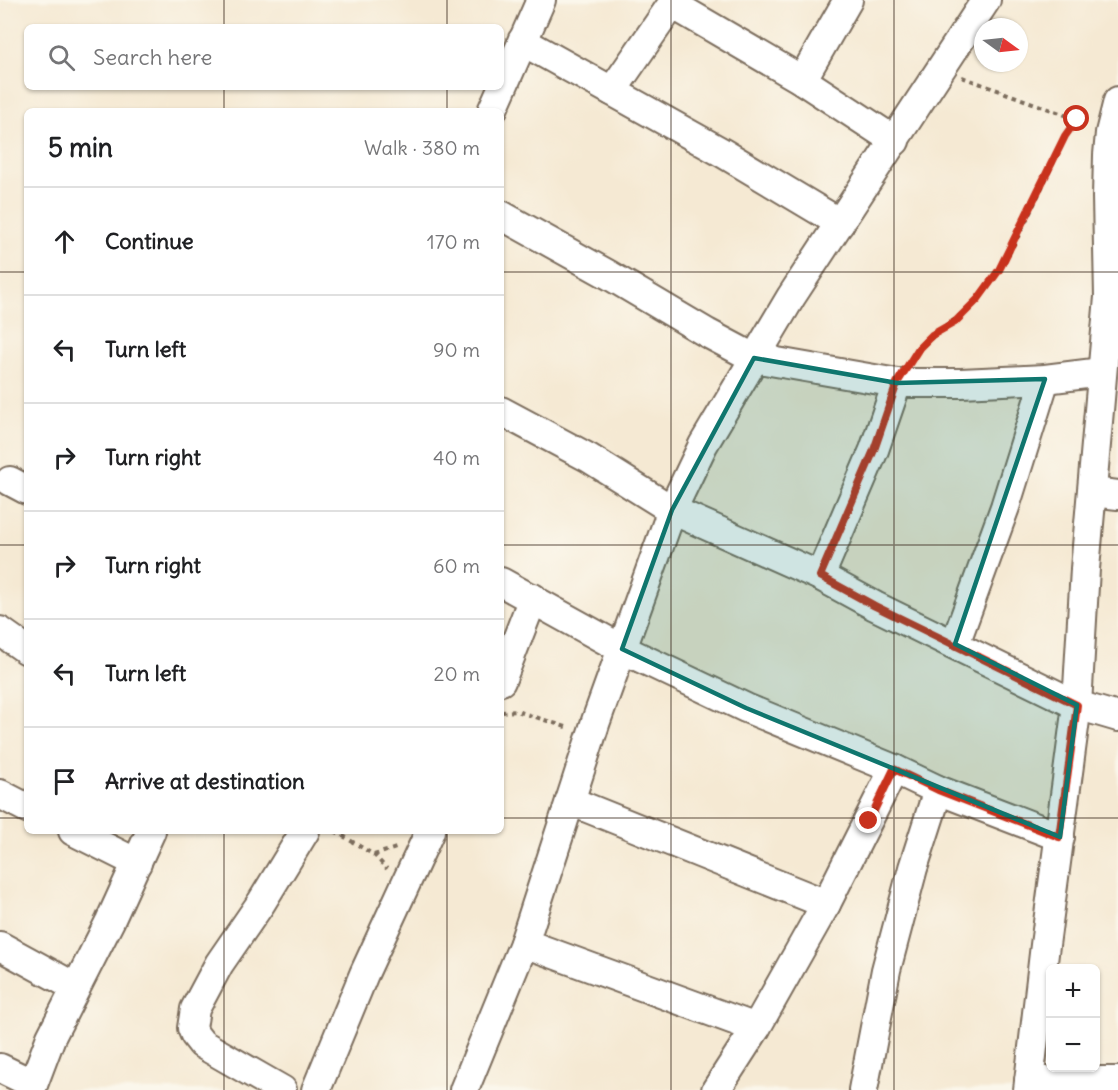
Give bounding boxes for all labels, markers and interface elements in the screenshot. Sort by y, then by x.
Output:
north arrow [974,18,1028,72]
search box [24,24,504,90]
icon: search [45,41,78,74]
text: Search here [93,43,212,71]
route start [1063,105,1089,131]
text: 5 min [48,131,113,164]
text: Walk · 380 m [364,135,480,160]
icon: ahead [48,225,81,258]
text: Continue [105,227,194,255]
text: 170 m [427,229,480,254]
icon: left [48,333,81,366]
text: Turn left [105,335,186,363]
text: 90 m [433,337,480,362]
icon: right [48,441,81,474]
text: Turn right [105,443,201,471]
text: 40 m [433,445,480,470]
icon: right [48,549,81,582]
text: Turn right [105,551,201,579]
text: 60 m [433,553,480,578]
icon: left [48,657,81,690]
text: Turn left [105,659,186,687]
text: 20 m [434,661,480,686]
icon: arrive [48,765,81,798]
text: Arrive at destination [105,767,305,795]
route end [855,807,881,833]
map controls [1046,964,1100,1072]
button: + [1046,964,1100,1018]
button: − [1046,1018,1100,1072]

